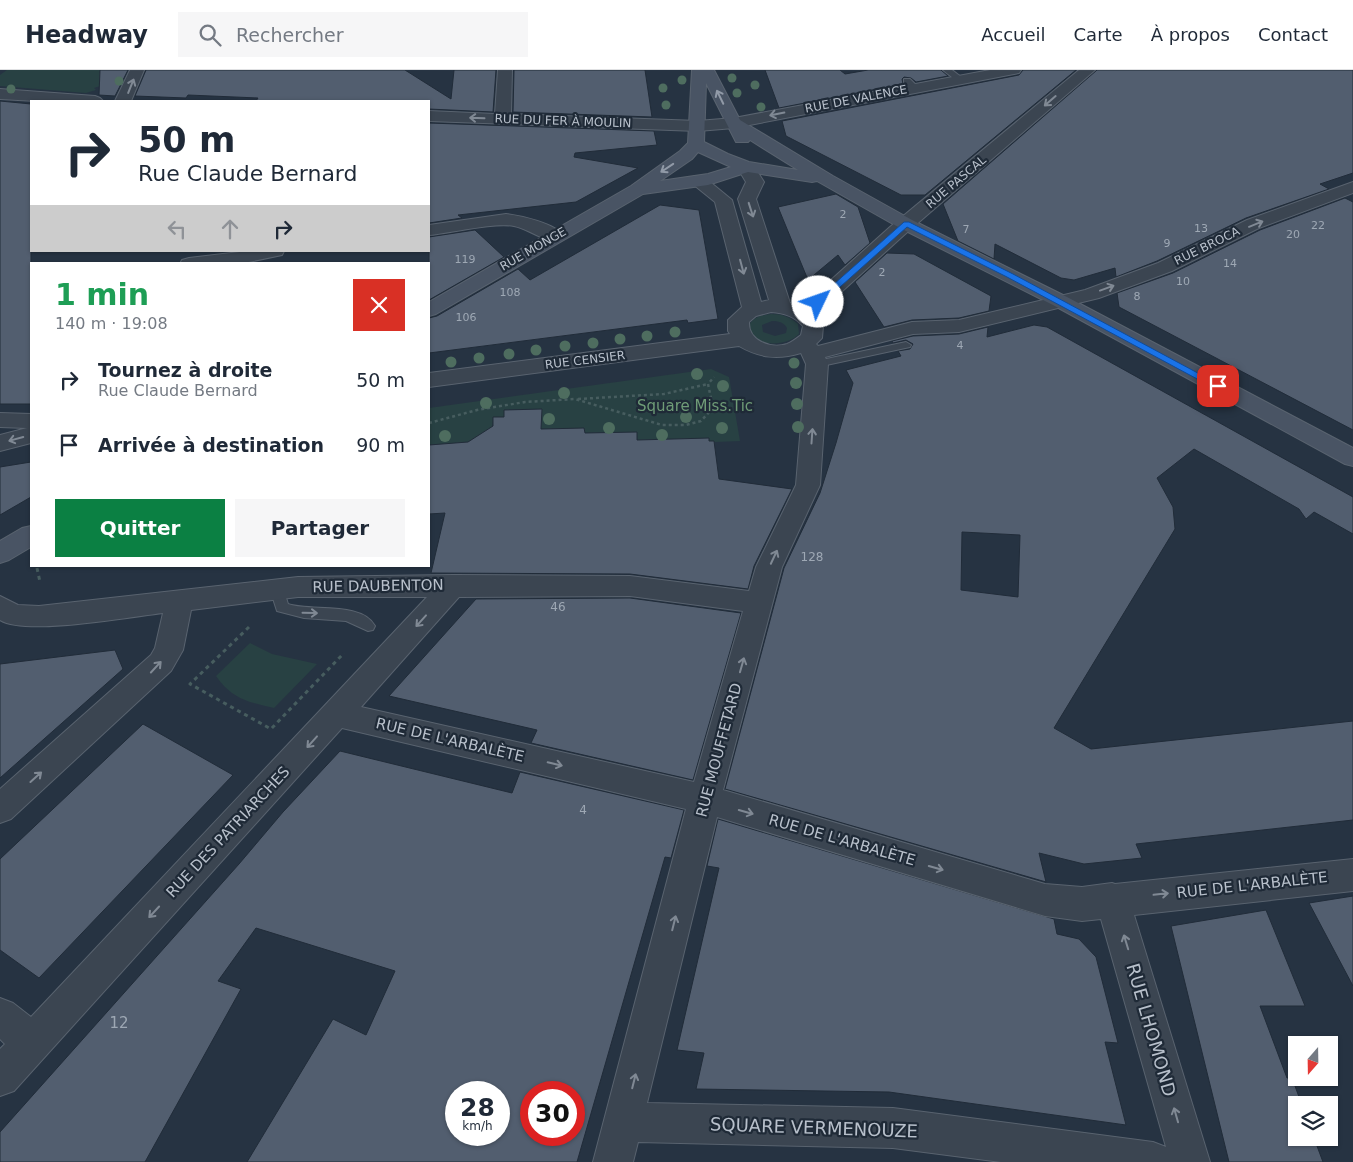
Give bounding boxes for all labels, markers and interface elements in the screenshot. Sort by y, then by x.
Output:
search box [178,12,528,57]
text: Headway [25,21,148,49]
icon: search [196,21,224,49]
text: Rechercher [236,24,344,46]
text: Accueil [981,24,1046,45]
text: Carte [1074,24,1123,45]
text: À propos [1151,24,1230,45]
text: Contact [1258,24,1328,45]
one-way arrow [126,79,136,94]
street label: RUE DE VALENCE [804,82,908,116]
one-way arrow [715,90,725,105]
one-way arrow [1044,96,1057,107]
one-way arrow [769,110,785,120]
street label: RUE DU FER À MOULIN [494,111,632,130]
one-way arrow [470,113,486,123]
icon: right [55,120,120,185]
text: 50 m [138,120,235,160]
street label: RUE PASCAL [923,153,989,211]
text: Rue Claude Bernard [138,161,358,186]
one-way arrow [661,163,675,173]
one-way arrow [746,202,756,218]
house number: 2 [840,208,847,221]
icon: left [163,215,191,243]
icon: ahead [216,215,244,243]
icon: right [269,215,297,243]
one-way arrow [1248,218,1263,228]
house number: 22 [1311,219,1325,232]
house number: 13 [1194,222,1208,235]
house number: 7 [963,223,970,236]
street label: RUE MONGE [497,224,569,274]
street label: RUE BROCA [1172,224,1243,268]
house number: 20 [1286,228,1300,241]
house number: 9 [1164,237,1171,250]
house number: 119 [455,253,476,266]
house number: 14 [1223,257,1237,270]
one-way arrow [737,258,747,274]
house number: 2 [879,266,886,279]
position arrow [791,275,843,327]
house number: 10 [1176,275,1190,288]
text: 1 min [55,277,149,312]
button: close [353,279,405,331]
one-way arrow [1099,283,1114,292]
house number: 108 [500,286,521,299]
house number: 8 [1134,290,1141,303]
house number: 106 [456,311,477,324]
text: 140 m · 19:08 [55,314,168,333]
house number: 4 [957,339,964,352]
street label: RUE CENSIER [544,348,626,372]
text: Tournez à droite [98,359,272,381]
pin [1197,365,1239,407]
icon: right [55,366,83,394]
text: 50 m [356,369,405,391]
icon: arrive [1204,372,1232,400]
text: Rue Claude Bernard [98,381,258,400]
park label: Square Miss.Tic [637,397,753,415]
one-way arrow [807,428,816,444]
icon: arrive [55,431,83,459]
one-way arrow [8,434,24,444]
text: Arrivée à destination [98,434,324,456]
text: 90 m [356,434,405,456]
button: Quitter [55,499,225,557]
button: Partager [235,499,405,557]
one-way arrow [770,550,779,565]
house number: 128 [801,550,823,564]
street label: RUE DAUBENTON [312,576,444,596]
house number: 46 [550,600,566,614]
one-way arrow [302,609,318,618]
one-way arrow [415,615,427,628]
one-way arrow [738,657,748,673]
one-way arrow [150,661,162,674]
street label: RUE MOUFFETARD [692,681,746,819]
street label: RUE DE L'ARBALÈTE [374,713,526,766]
one-way arrow [306,735,318,748]
one-way arrow [546,760,562,769]
street label: RUE DES PATRIARCHES [162,763,294,901]
one-way arrow [30,771,43,783]
house number: 4 [579,803,587,817]
one-way arrow [738,807,754,817]
street label: RUE DE L'ARBALÈTE [767,809,918,870]
one-way arrow [927,863,943,873]
street label: RUE DE L'ARBALÈTE [1176,867,1328,902]
one-way arrow [1152,889,1168,899]
one-way arrow [148,906,160,919]
one-way arrow [670,916,679,932]
one-way arrow [1120,935,1130,951]
street label: RUE LHOMOND [1122,961,1181,1099]
house number: 12 [109,1014,129,1032]
north arrow [1288,1036,1338,1086]
map controls [1288,1036,1338,1146]
one-way arrow [630,1074,639,1090]
speed limit sign: 30 [520,1081,585,1146]
text: 28 [460,1093,495,1122]
button: layers [1288,1096,1338,1146]
one-way arrow [1171,1108,1181,1124]
street label: SQUARE VERMENOUZE [710,1113,918,1142]
text: km/h [462,1119,493,1133]

